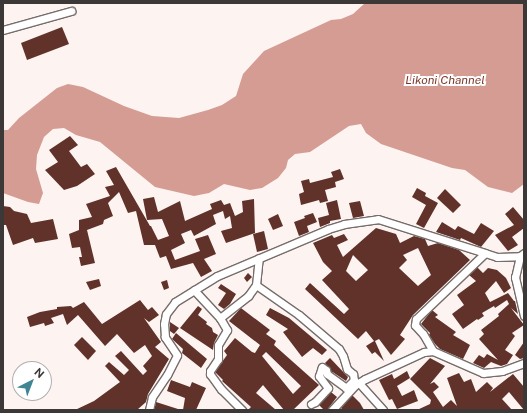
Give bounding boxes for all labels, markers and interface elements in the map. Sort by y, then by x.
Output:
water label: Likoni Channel [405,74,485,88]
north arrow [12,361,52,401]
text: N [32,365,47,380]

